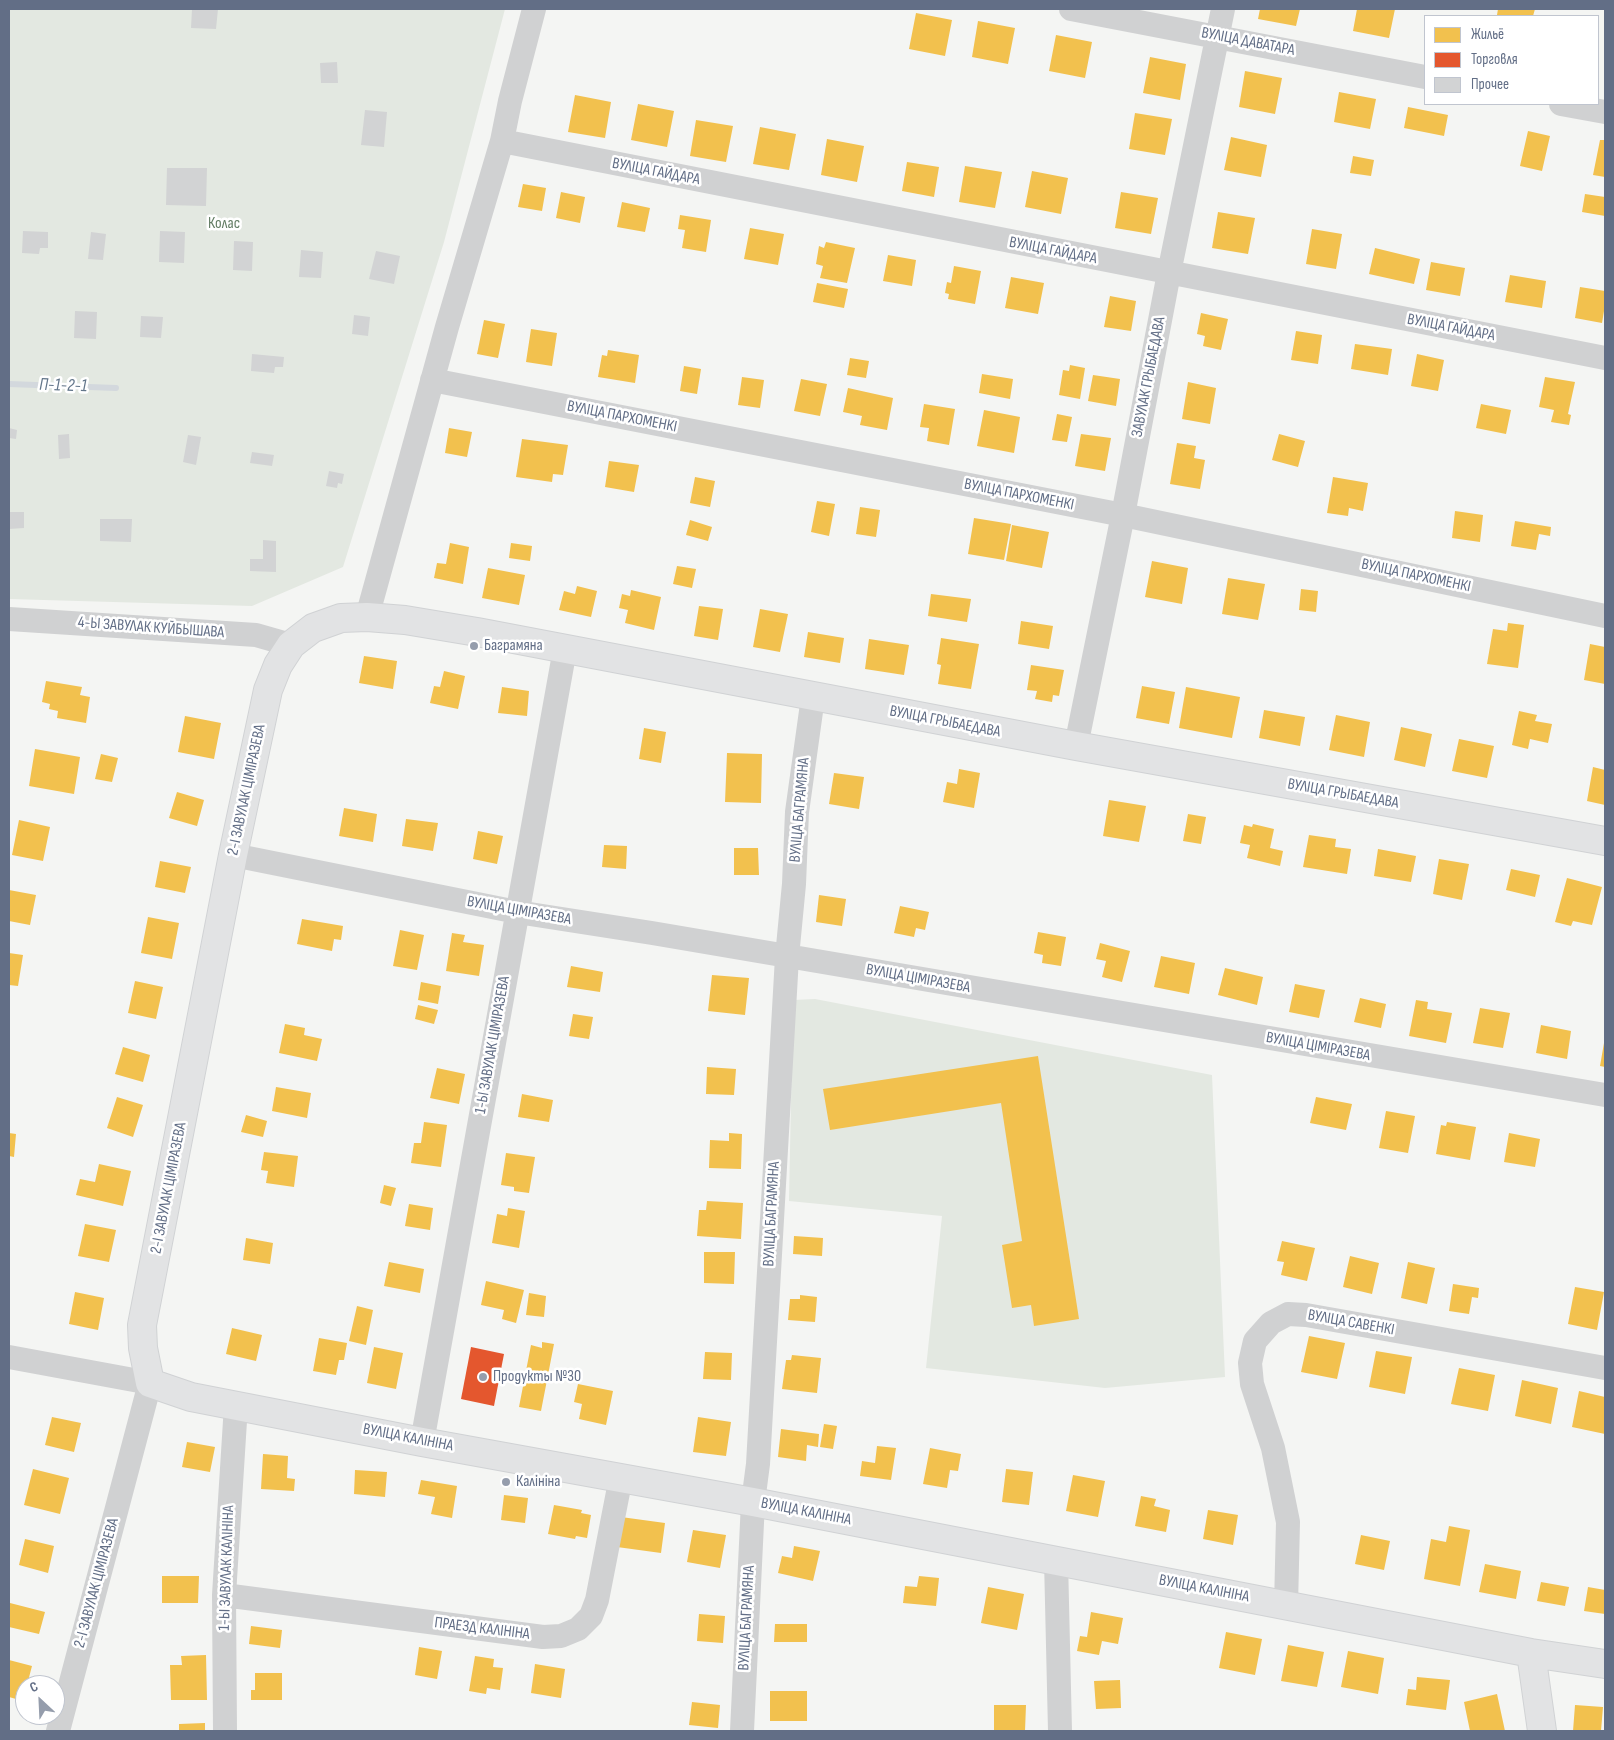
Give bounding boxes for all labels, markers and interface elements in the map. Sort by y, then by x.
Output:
legend [1424,15,1599,105]
street label: ВУЛІЦА ДАВАТАРА [1200,24,1296,60]
text: Жильё [1471,25,1504,44]
text: Торговля [1471,50,1518,69]
text: Прочее [1471,75,1509,94]
street label: ВУЛІЦА ГАЙДАРА [611,154,701,190]
park label: Колас [208,214,240,234]
street label: ВУЛІЦА ГАЙДАРА [1008,233,1098,269]
street label: ВУЛІЦА ГАЙДАРА [1406,310,1496,346]
street label: ЗАВУЛАК ГРЫБАЕДАВА [1128,315,1170,439]
water label: П-1-2-1 [39,374,87,398]
street label: ВУЛІЦА ПАРХОМЕНКІ [566,397,678,437]
street label: ВУЛІЦА ПАРХОМЕНКІ [963,475,1075,515]
street label: ВУЛІЦА ПАРХОМЕНКІ [1360,555,1472,597]
street label: 4-Ы ЗАВУЛАК КУЙБЫШАВА [77,613,225,643]
place label: Баграмяна [484,636,543,656]
marker: Баграмяна [468,640,480,652]
street label: ВУЛІЦА ГРЫБАЕДАВА [888,702,1002,742]
street label: 2-І ЗАВУЛАК ЦІМІРАЗЕВА [224,723,270,857]
street label: ВУЛІЦА БАГРАМЯНА [786,757,814,863]
street label: ВУЛІЦА ГРЫБАЕДАВА [1286,775,1400,813]
street label: ВУЛІЦА ЦІМІРАЗЕВА [465,892,573,930]
street label: ВУЛІЦА ЦІМІРАЗЕВА [864,960,972,998]
street label: 1-Ы ЗАВУЛАК ЦІМІРАЗЕВА [471,975,515,1115]
street label: ВУЛІЦА ЦІМІРАЗЕВА [1264,1028,1372,1066]
street label: 2-І ЗАВУЛАК ЦІМІРАЗЕВА [147,1121,191,1255]
street label: ВУЛІЦА БАГРАМЯНА [760,1161,784,1267]
street label: ВУЛІЦА САВЕНКІ [1306,1306,1396,1340]
place label: Продукты №30 [493,1367,581,1387]
marker: Продукты №30 [477,1371,489,1383]
street label: ВУЛІЦА КАЛІНІНА [361,1420,455,1456]
place label: Калініна [516,1472,560,1492]
marker: Калініна [500,1476,512,1488]
street label: ВУЛІЦА КАЛІНІНА [759,1494,853,1530]
street label: 1-Ы ЗАВУЛАК КАЛІНІНА [215,1505,239,1631]
street label: 2-І ЗАВУЛАК ЦІМІРАЗЕВА [70,1516,124,1650]
street label: ВУЛІЦА БАГРАМЯНА [735,1565,759,1671]
street label: ВУЛІЦА КАЛІНІНА [1157,1571,1251,1607]
street label: ПРАЕЗД КАЛІНІНА [433,1614,531,1644]
north arrow [15,1675,65,1725]
text: С [27,1678,41,1696]

